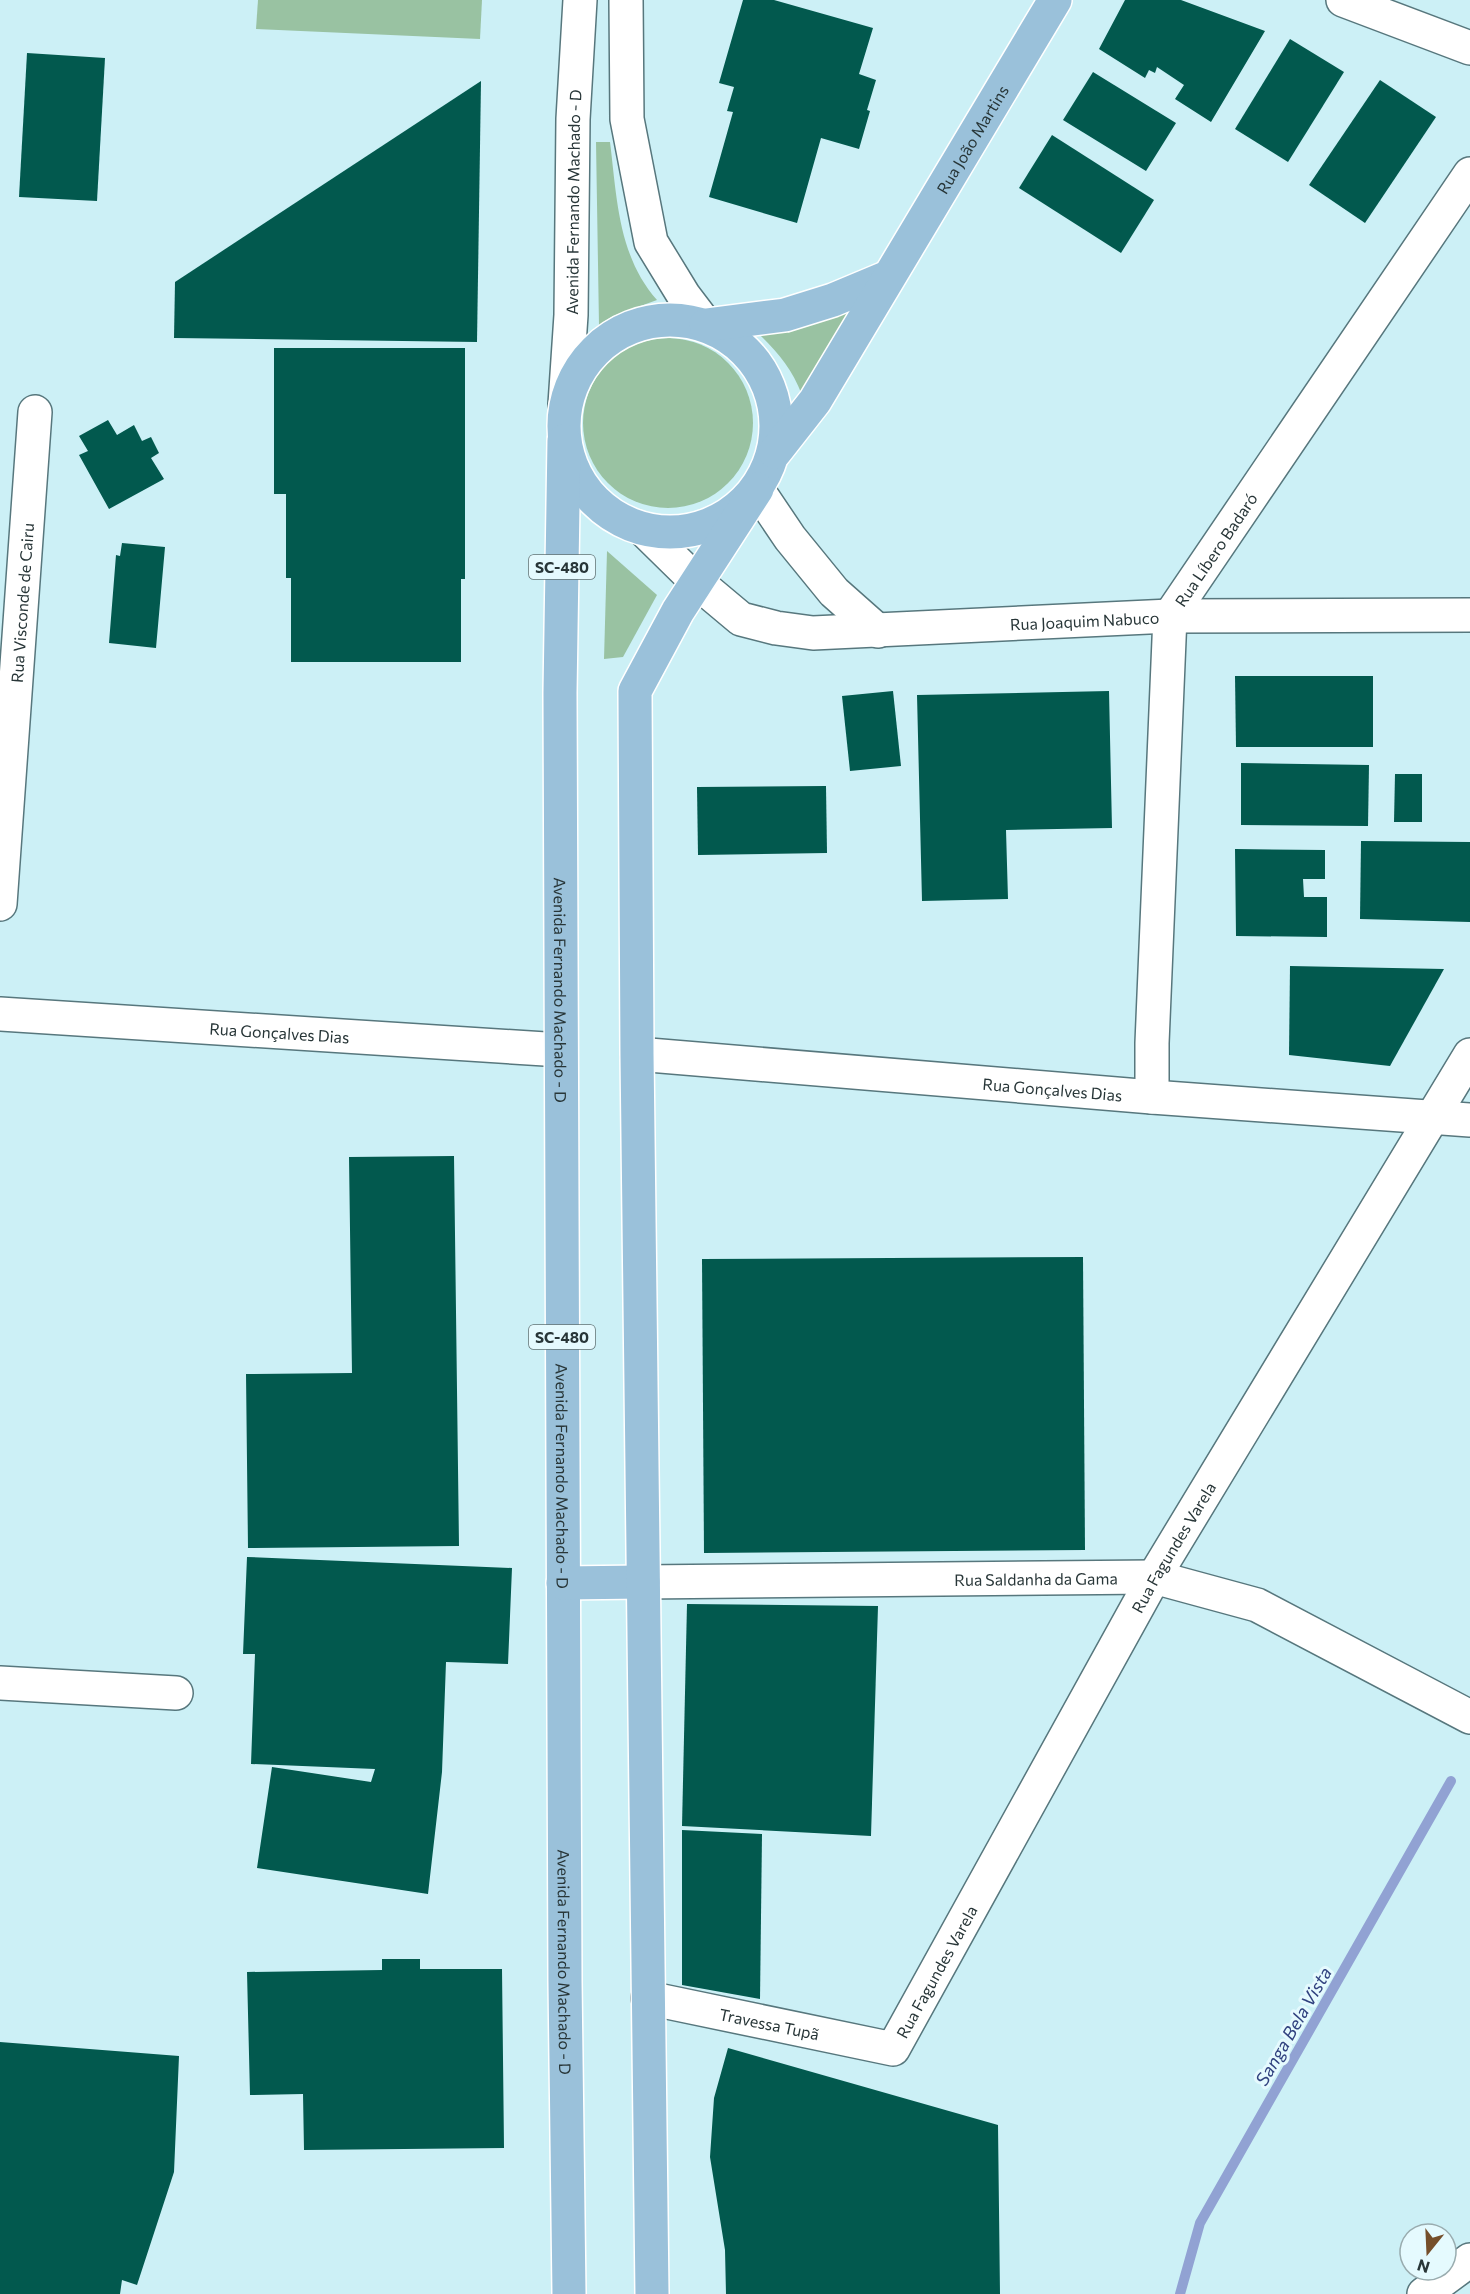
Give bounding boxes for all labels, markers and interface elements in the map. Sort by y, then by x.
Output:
street label: Rua João Martins [932,81,1012,197]
street label: Avenida Fernando Machado - D [562,89,584,315]
street label: Rua Líbero Badaró [1170,489,1261,610]
street label: Rua Visconde de Cairu [6,522,37,683]
road number: SC-480 [529,555,595,579]
street label: Rua Joaquim Nabuco [1009,607,1160,633]
street label: Avenida Fernando Machado - D [551,877,571,1103]
street label: Rua Gonçalves Dias [209,1018,350,1046]
street label: Rua Gonçalves Dias [982,1073,1123,1104]
road number: SC-480 [529,1325,595,1349]
street label: Avenida Fernando Machado - D [553,1363,573,1589]
street label: Rua Fagundes Varela [1127,1478,1219,1616]
street label: Rua Saldanha da Gama [954,1568,1118,1588]
street label: Avenida Fernando Machado - D [555,1849,576,2075]
street label: Rua Fagundes Varela [892,1902,980,2041]
water label: Sanga Bela Vista [1250,1963,1336,2089]
street label: Travessa Tupã [718,2004,821,2043]
north arrow [1398,2222,1458,2282]
text: N [1415,2256,1432,2278]

